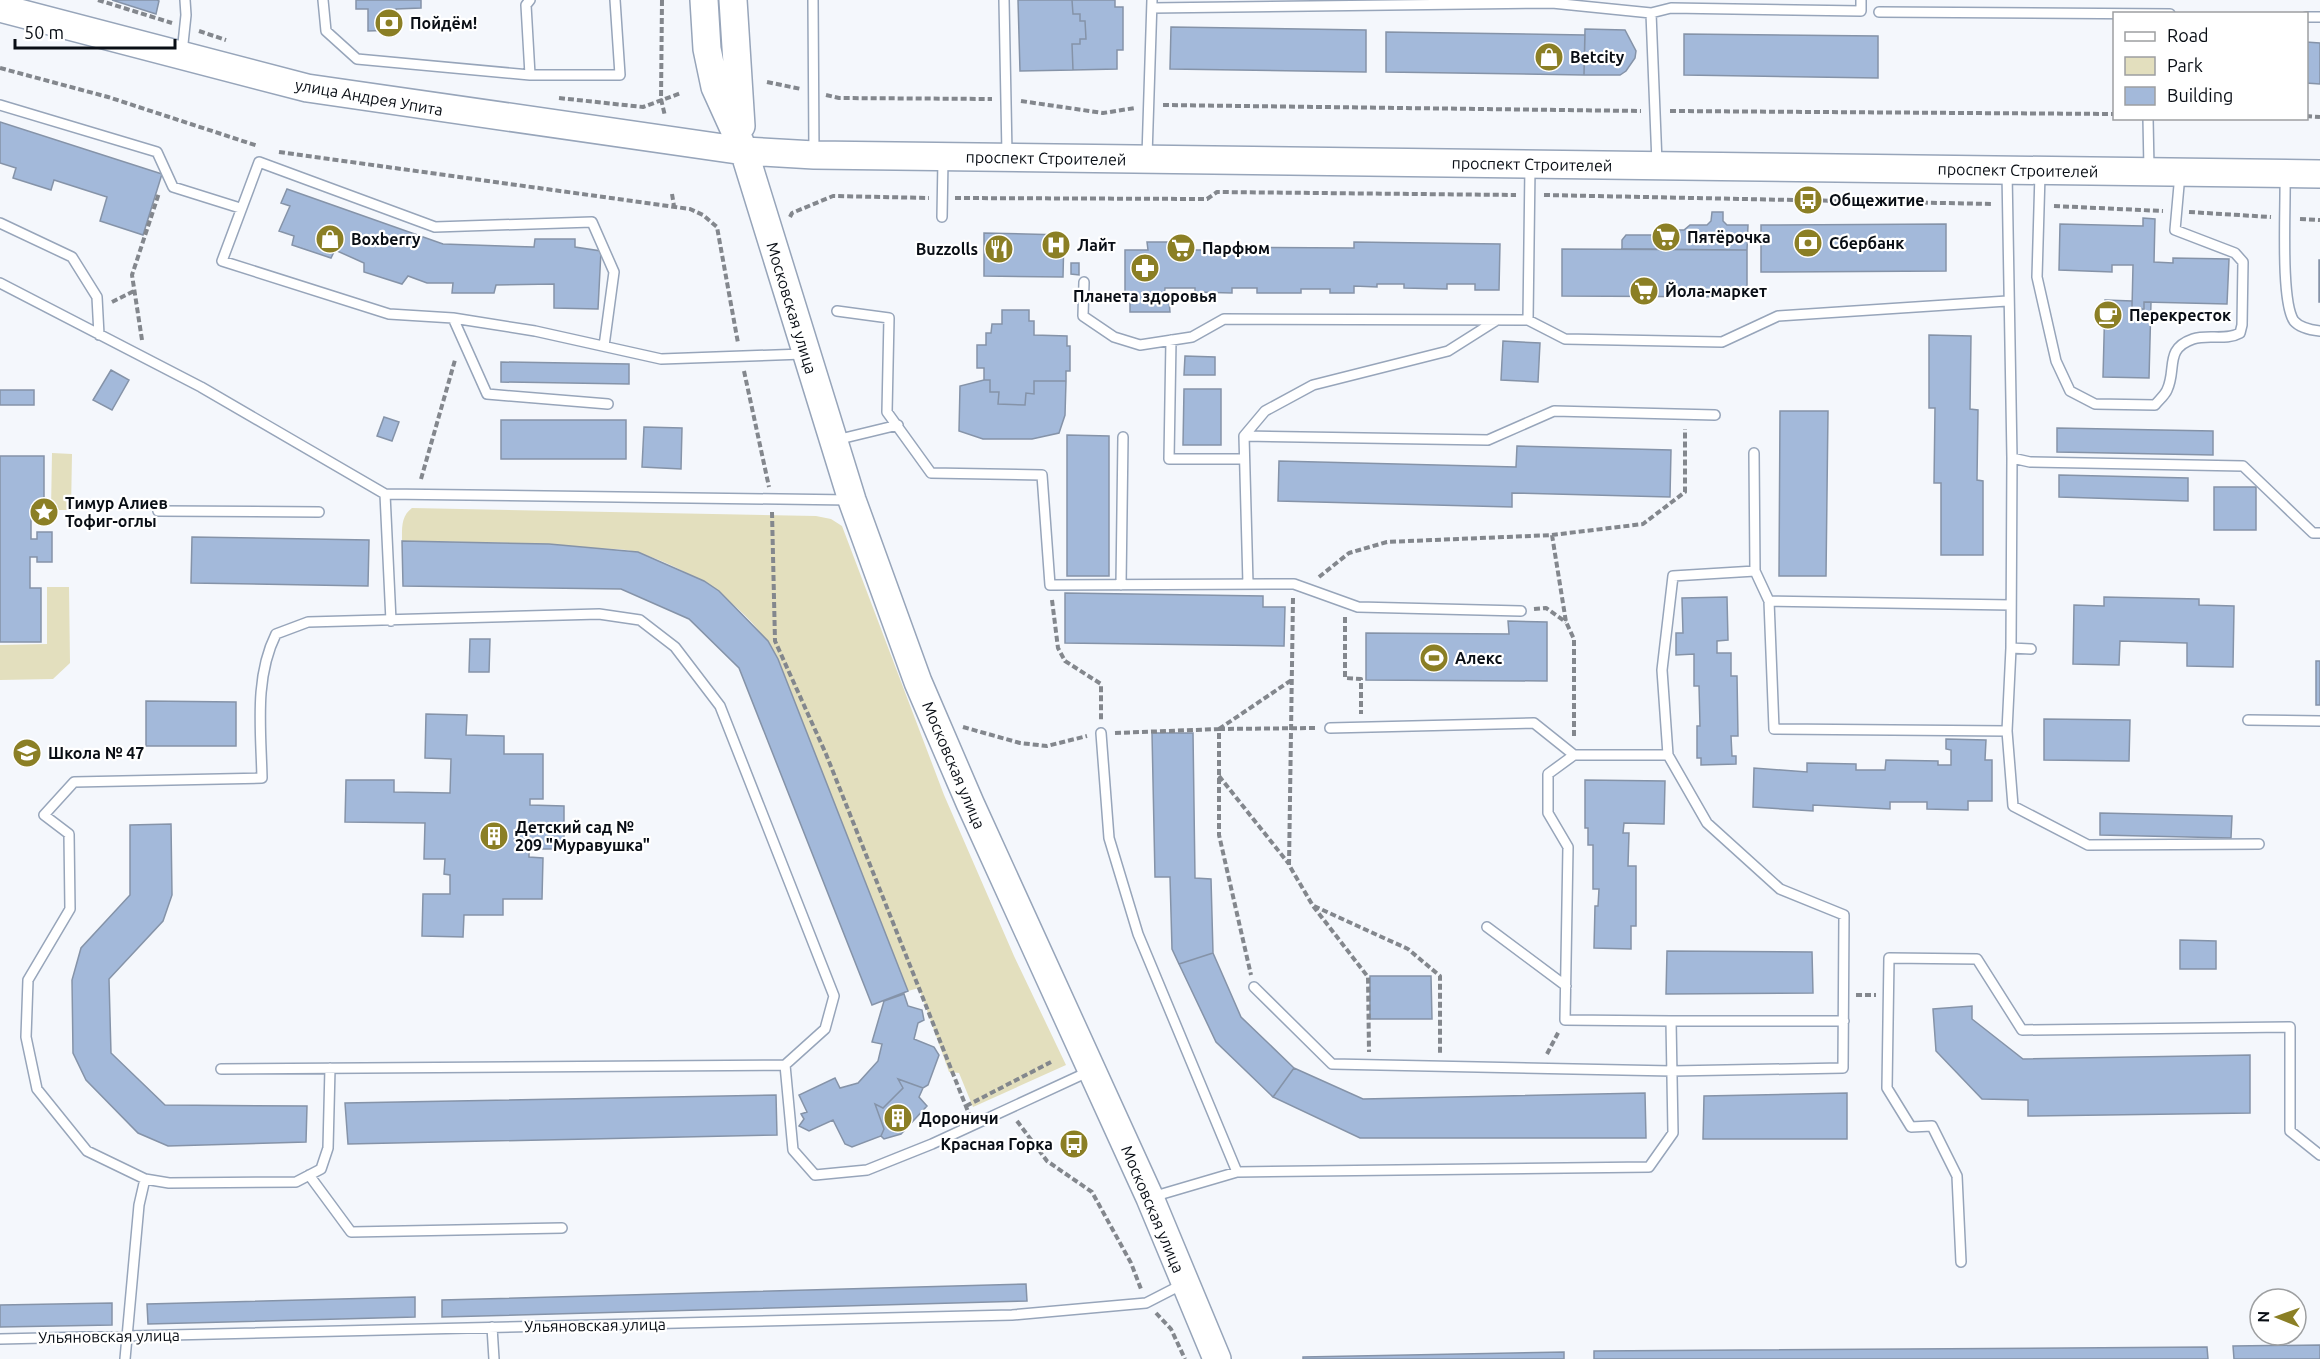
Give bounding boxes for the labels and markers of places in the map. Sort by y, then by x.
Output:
bank icon: Пойдём! [373,7,405,39]
place label: Пойдём! [410,14,477,32]
shop icon: Betcity [1533,41,1565,73]
place label: Betcity [1570,48,1625,66]
bus stop icon: Общежитие [1792,184,1824,216]
place label: Общежитие [1829,191,1924,209]
supermarket icon: Пятёрочка [1650,221,1682,253]
shop icon: Boxberry [314,223,346,255]
bank icon: Сбербанк [1792,227,1824,259]
place label: Пятёрочка [1687,228,1771,246]
hospital icon: Лайт [1040,229,1072,261]
place label: Boxberry [351,230,421,248]
supermarket icon: Парфюм [1165,232,1197,264]
restaurant icon: Buzzolls [983,233,1015,265]
place label: Сбербанк [1829,234,1904,252]
place label: Лайт [1077,236,1116,254]
place label: Парфюм [1202,239,1270,257]
place label: Buzzolls [916,240,978,258]
pharmacy icon: Планета здоровья [1129,252,1161,284]
supermarket icon: Йола-маркет [1628,275,1660,307]
place label: Йола-маркет [1665,281,1767,300]
place label: Планета здоровья [1073,287,1217,305]
cafe icon: Перекресток [2092,299,2124,331]
place label: Перекресток [2129,306,2231,324]
place label: Тимур Алиев Тофиг-оглы [65,494,168,530]
place icon: Тимур Алиев Тофиг-оглы [28,496,60,528]
sports icon: Алекс [1418,642,1450,674]
place label: Алекс [1455,649,1502,667]
school or university icon: Школа № 47 [11,737,43,769]
place label: Школа № 47 [48,744,144,762]
place label: Детский сад № 209 "Муравушка" [515,818,650,854]
building icon: Детский сад № 209 "Муравушка" [478,820,510,852]
building icon: Дороничи [882,1102,914,1134]
place label: Дороничи [919,1109,998,1127]
bus stop icon: Красная Горка [1058,1128,1090,1160]
place label: Красная Горка [940,1135,1053,1153]

